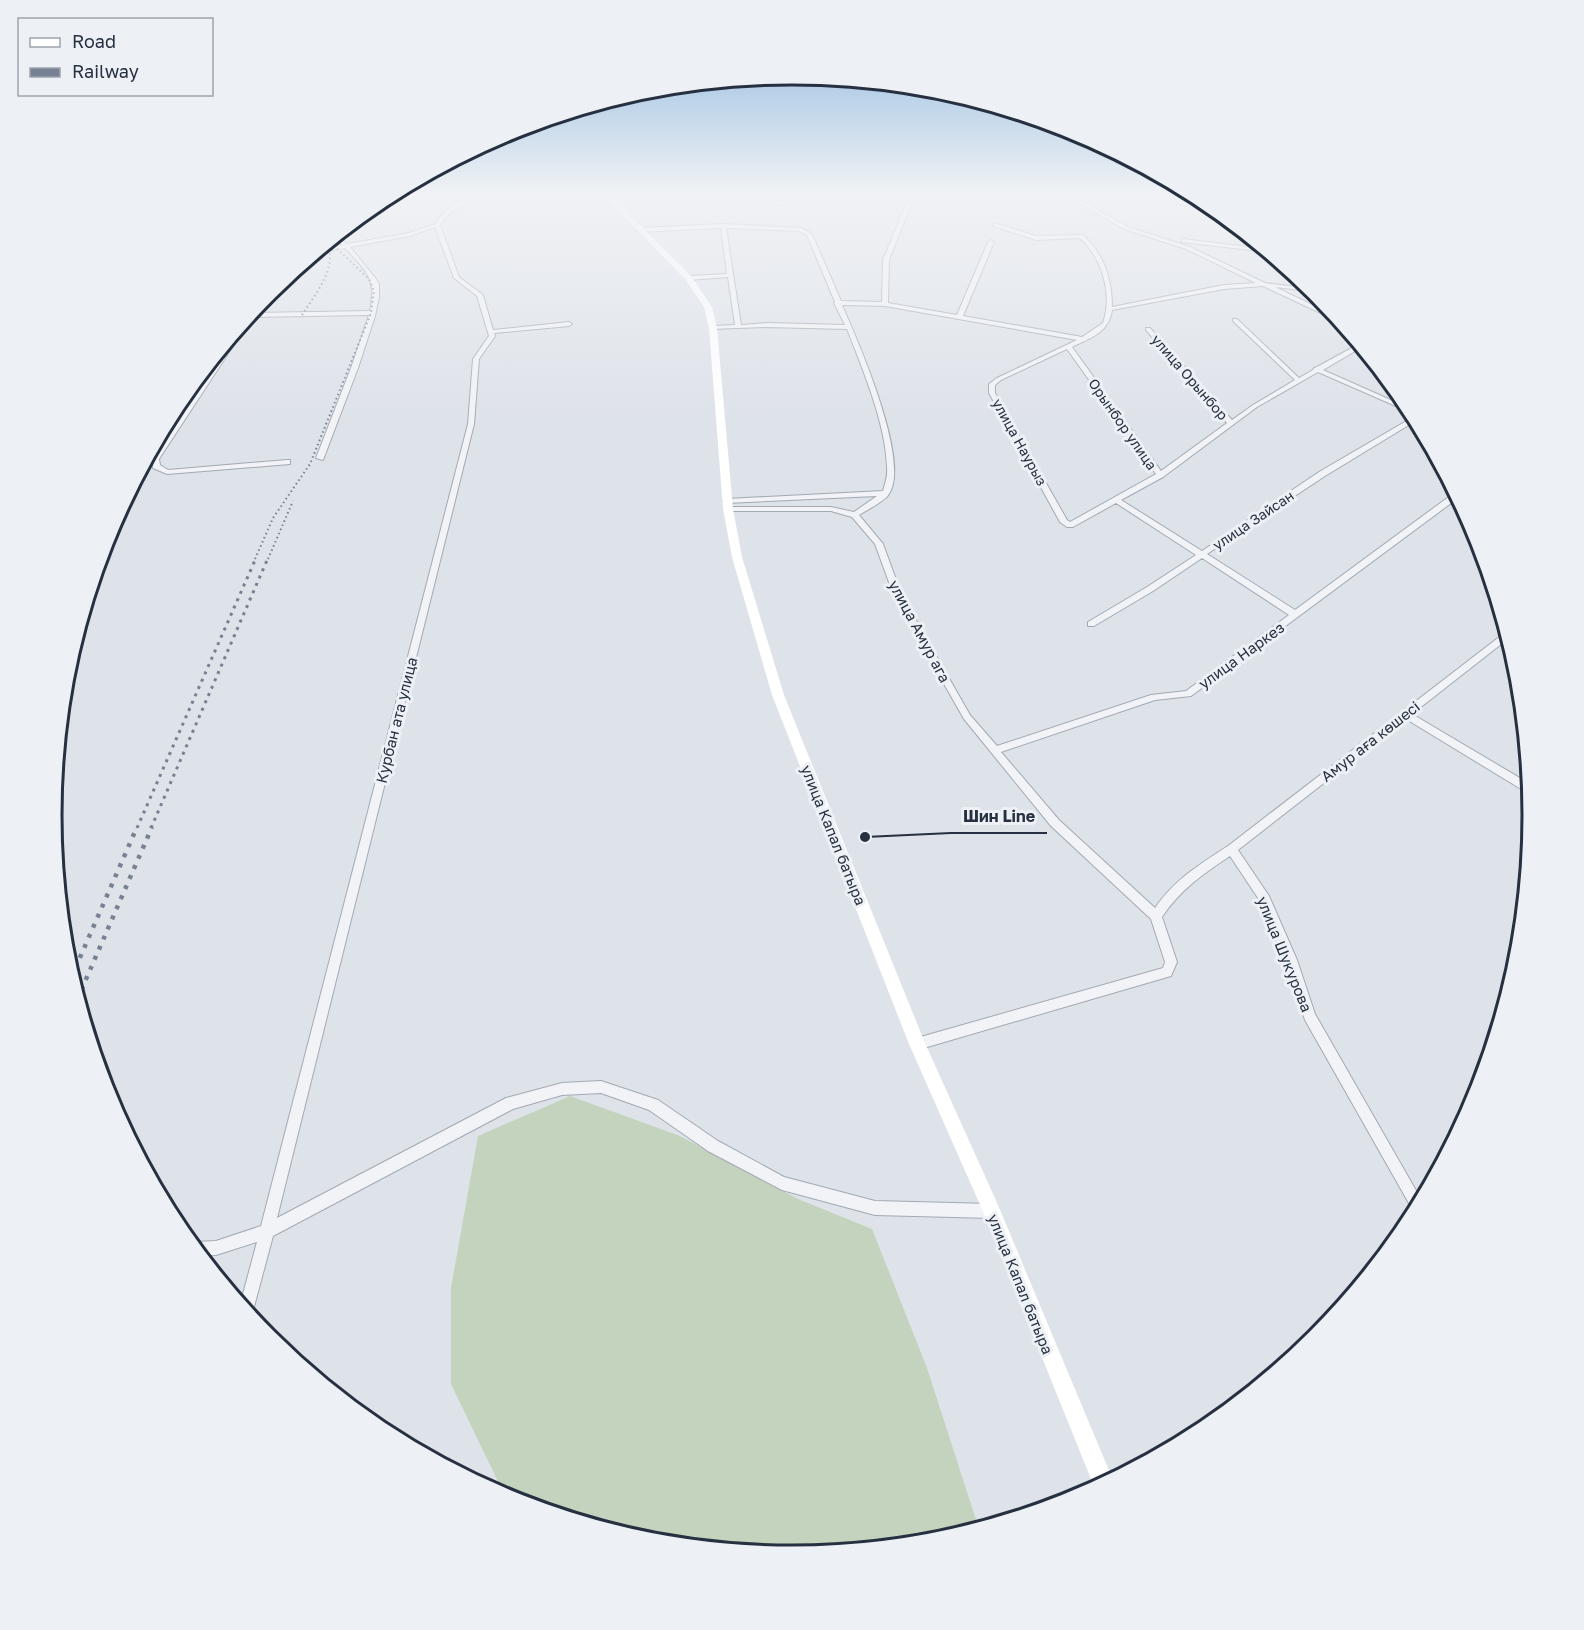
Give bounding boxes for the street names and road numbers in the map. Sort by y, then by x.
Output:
street label: улица Орынбор [1148,331,1232,423]
street label: Орынбор улица [1085,375,1161,473]
street label: улица Наурыз [989,396,1051,488]
street label: улица Зайсан [1209,487,1297,553]
street label: улица Амур ага [885,577,955,685]
street label: улица Наркез [1195,618,1288,692]
street label: Курбан ата улица [372,655,420,785]
street label: Амур аға көшесі [1317,697,1423,785]
street label: улица Капал батыра [798,762,870,908]
street label: улица Шукурова [1254,894,1316,1014]
street label: улица Капал батыра [985,1211,1057,1357]

